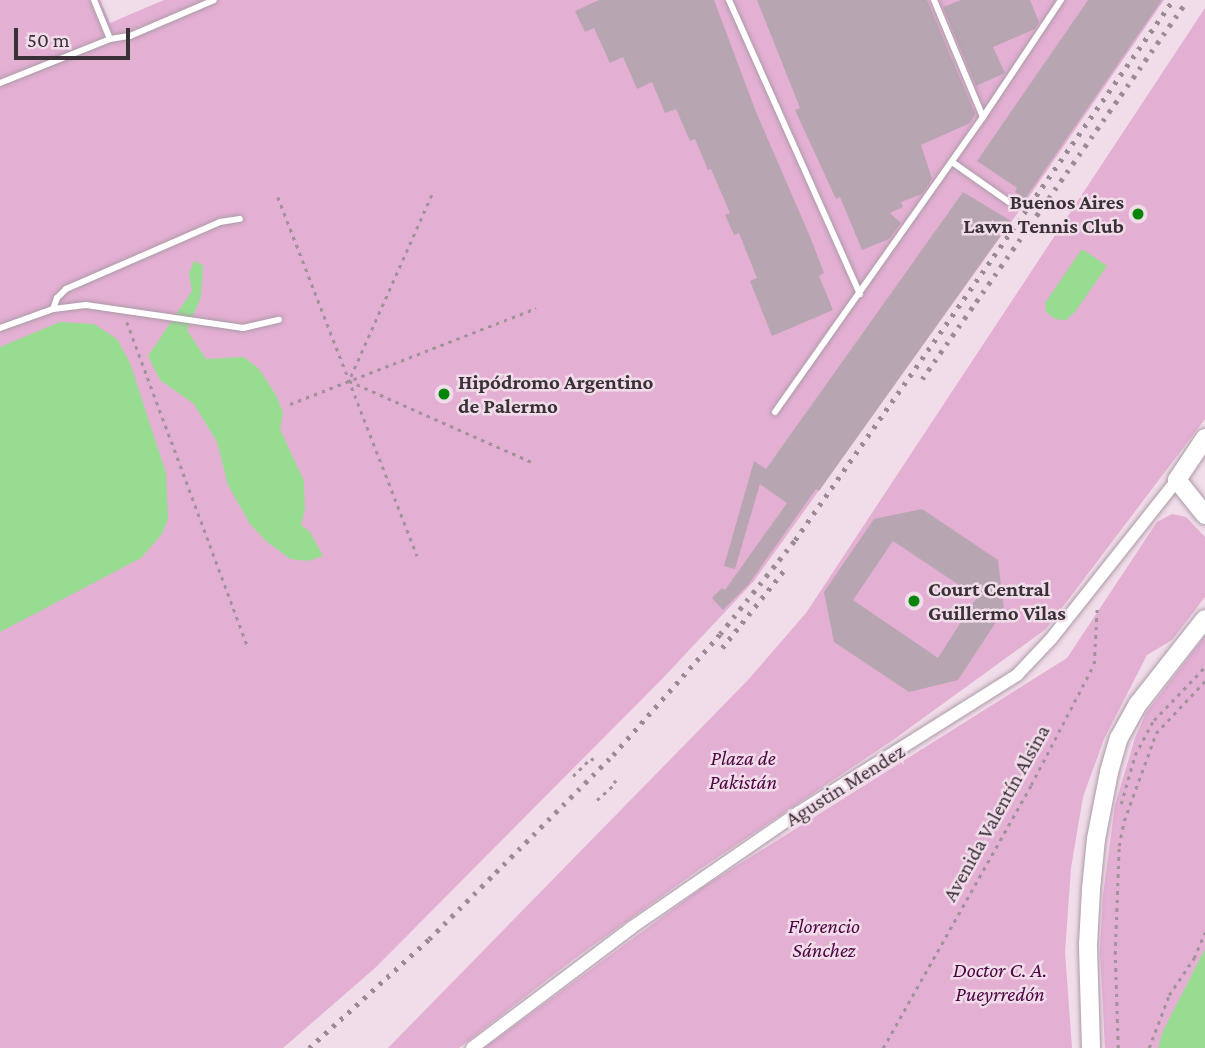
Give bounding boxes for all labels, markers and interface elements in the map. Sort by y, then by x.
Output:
scale bar [18,14,133,58]
text: 50 m [27,28,70,52]
place label: Buenos Aires Lawn Tennis Club [963,189,1124,239]
marker: Buenos Aires Lawn Tennis Club [1130,206,1146,222]
place label: Hipódromo Argentino de Palermo [458,369,653,419]
marker: Hipódromo Argentino de Palermo [436,386,452,402]
place label: Court Central Guillermo Vilas [928,576,1066,626]
marker: Court Central Guillermo Vilas [906,593,922,609]
street label: Avenida Valentín Alsina [937,720,1055,906]
street label: Agustin Mendez [781,738,909,832]
park label: Plaza de Pakistán [709,745,777,795]
park label: Florencio Sánchez [788,913,860,963]
park label: Doctor C. A. Pueyrredón [953,957,1047,1007]

